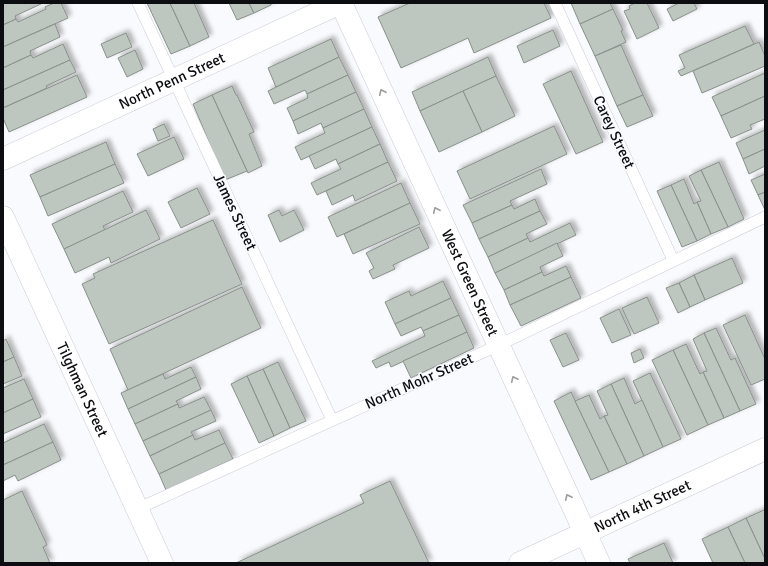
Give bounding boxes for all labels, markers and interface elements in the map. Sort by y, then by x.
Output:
street label: North Penn Street [116,49,228,113]
one-way arrow [379,89,387,96]
street label: Carey Street [589,93,639,171]
street label: James Street [209,171,261,253]
one-way arrow [433,207,441,214]
street label: West Green Street [438,227,502,339]
street label: Tilghman Street [53,340,112,440]
street label: North Mohr Street [362,349,476,413]
one-way arrow [511,376,519,383]
street label: North 4th Street [591,476,694,536]
one-way arrow [565,494,573,501]

